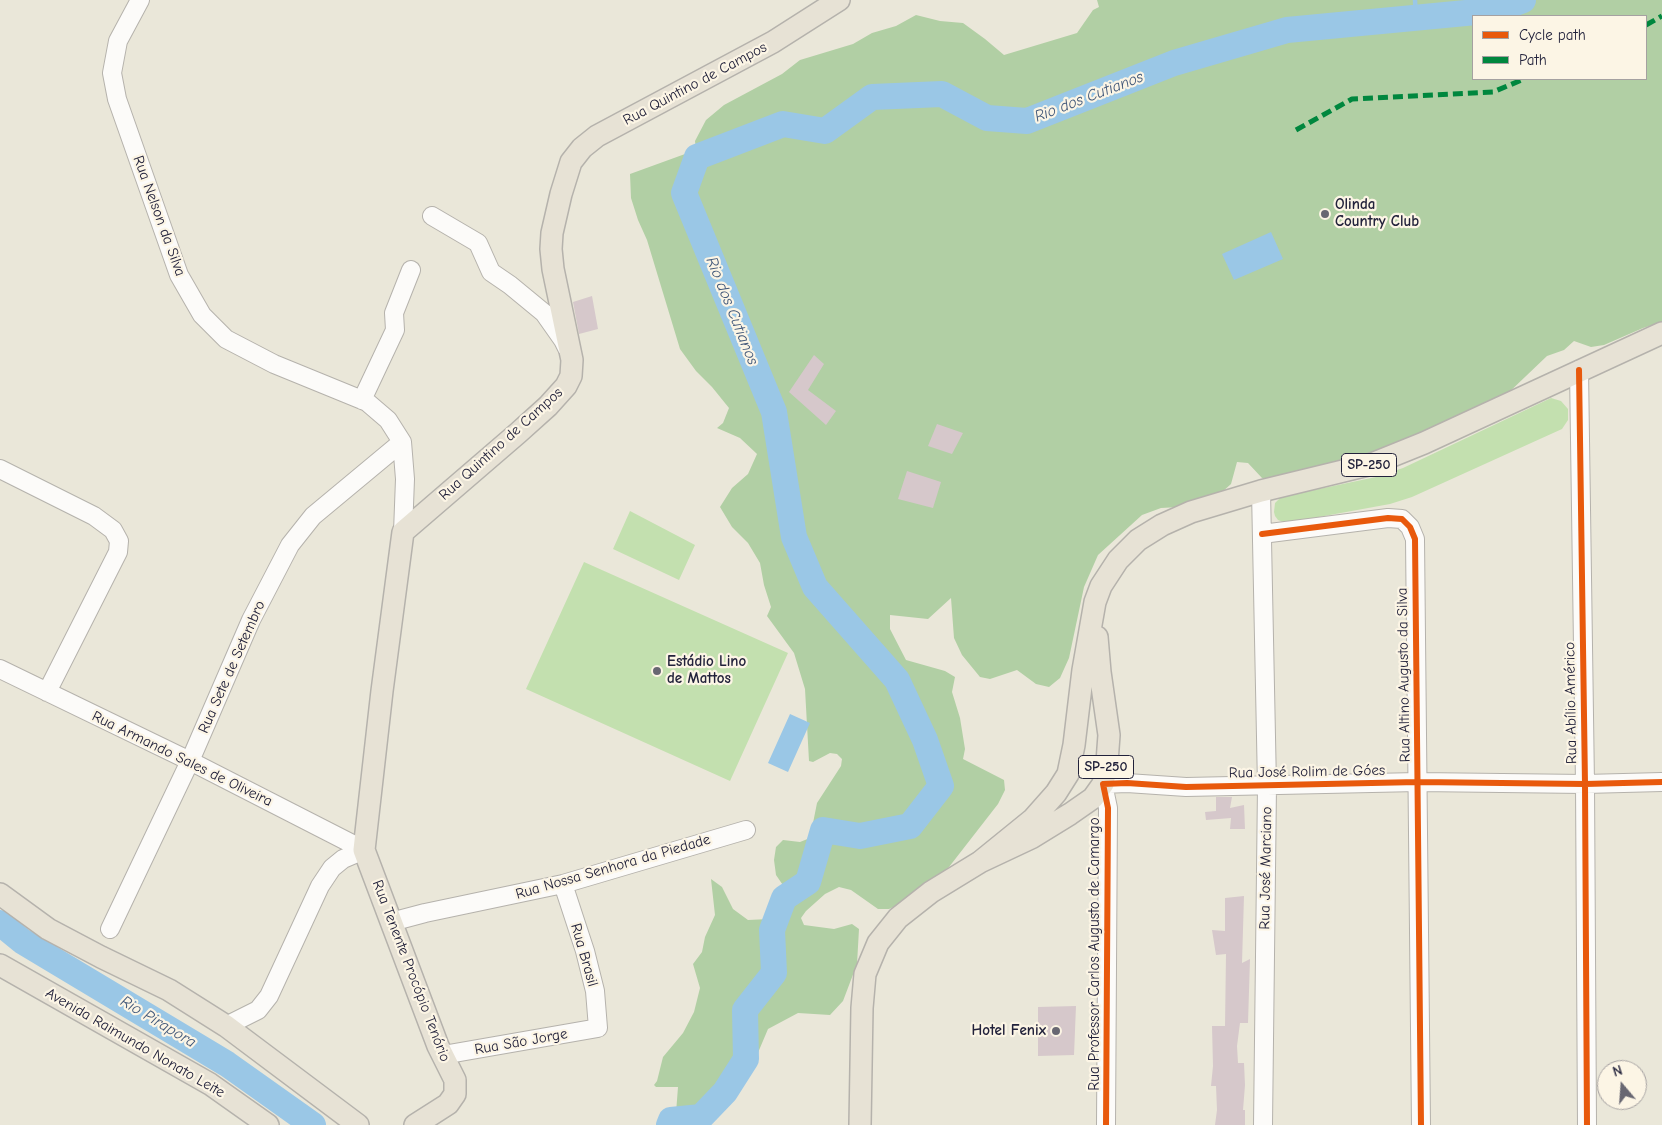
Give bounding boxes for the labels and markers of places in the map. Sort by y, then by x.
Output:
place label: Olinda Country Club [1335,196,1419,231]
marker: Olinda Country Club [1319,208,1331,220]
place label: Estádio Lino de Mattos [667,653,746,688]
marker: Estádio Lino de Mattos [651,665,663,677]
place label: Hotel Fenix [972,1022,1046,1040]
marker: Hotel Fenix [1050,1025,1062,1037]

